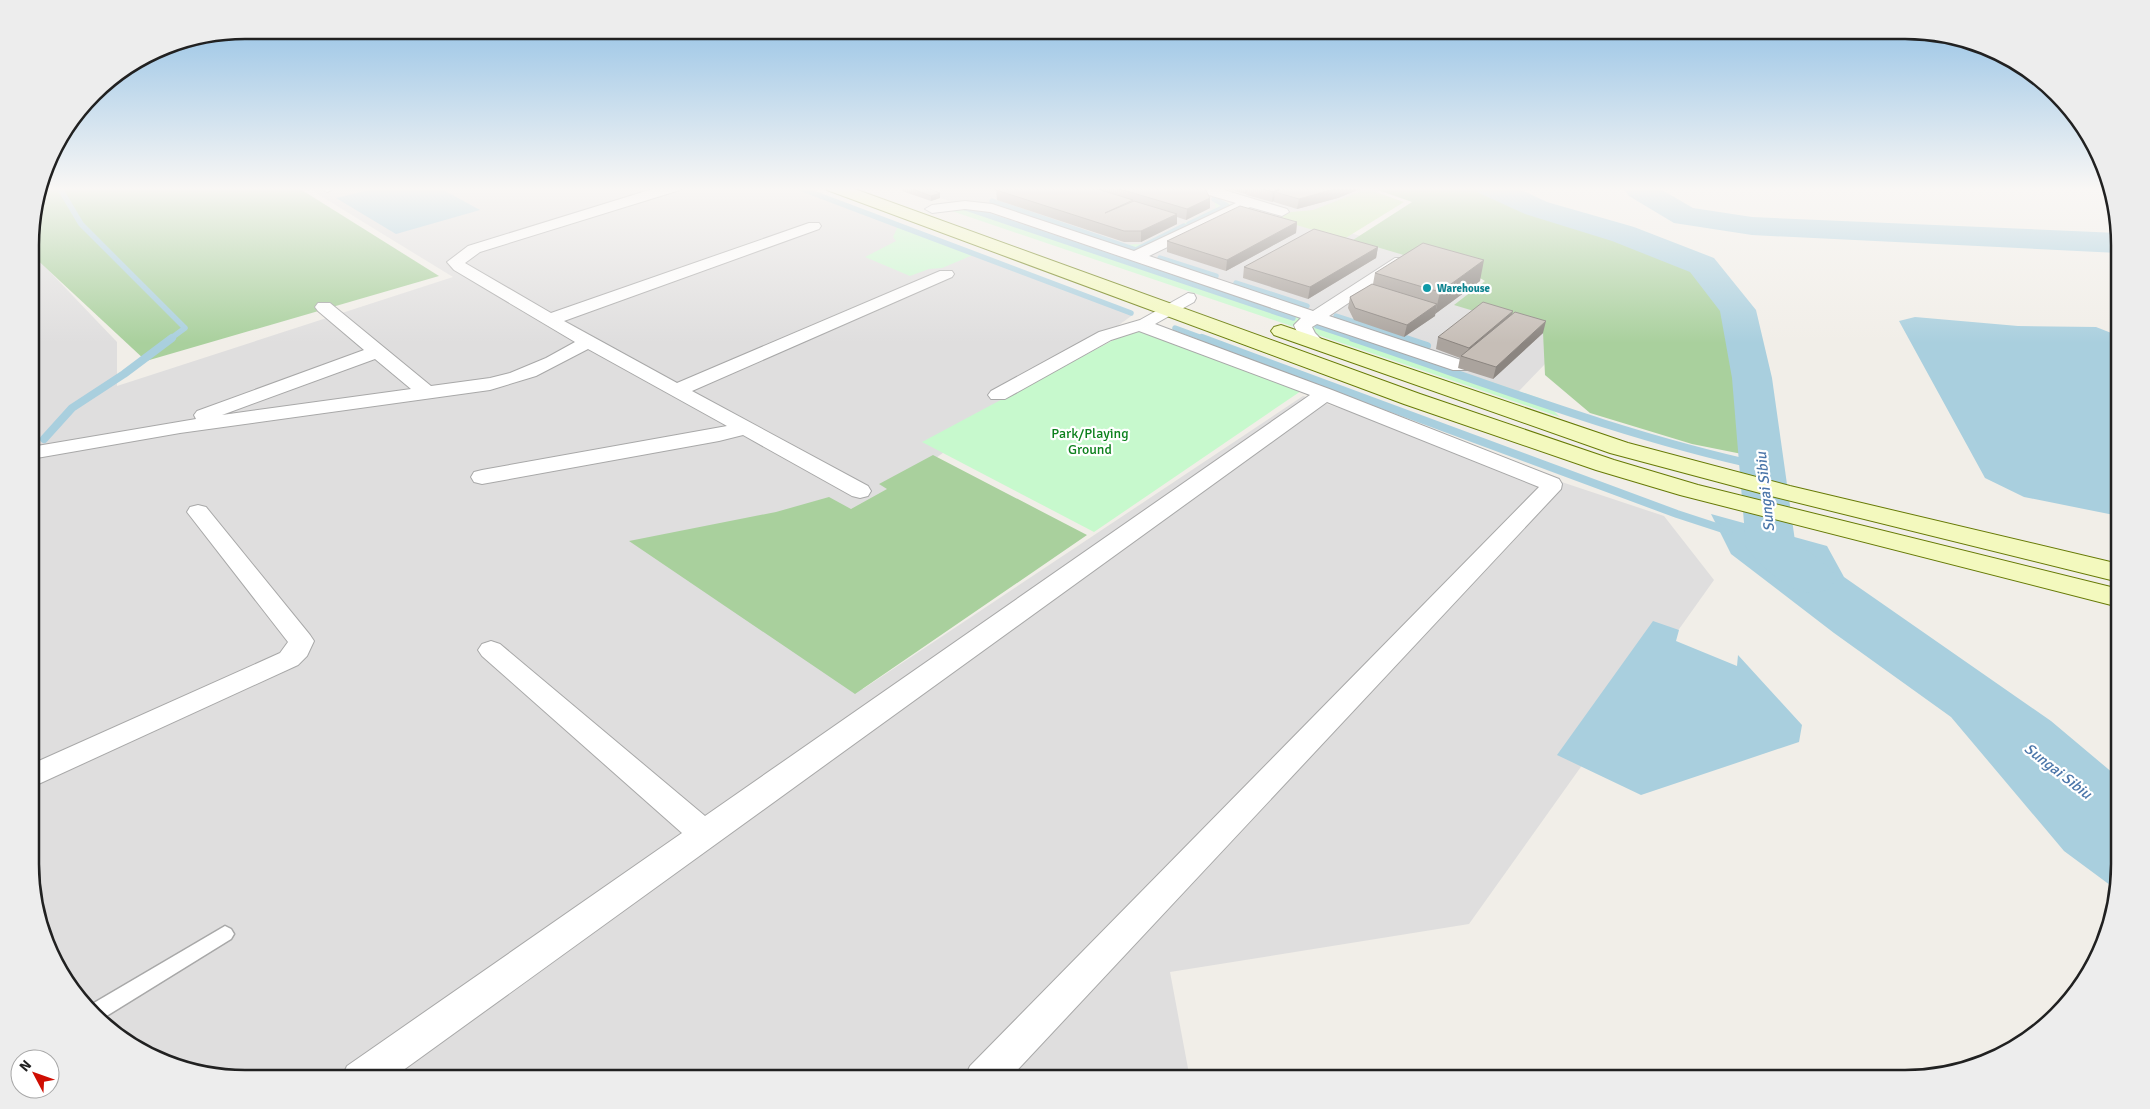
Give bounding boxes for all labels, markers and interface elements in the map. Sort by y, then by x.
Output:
marker: Warehouse [1421,282,1433,294]
place label: Warehouse [1437,282,1491,295]
park label: Park/Playing Ground [1051,425,1129,458]
water label: Sungai Sibiu [1752,450,1778,533]
water label: Sungai Sibiu [2021,739,2096,803]
north arrow [10,1049,60,1099]
text: N [16,1057,35,1075]

